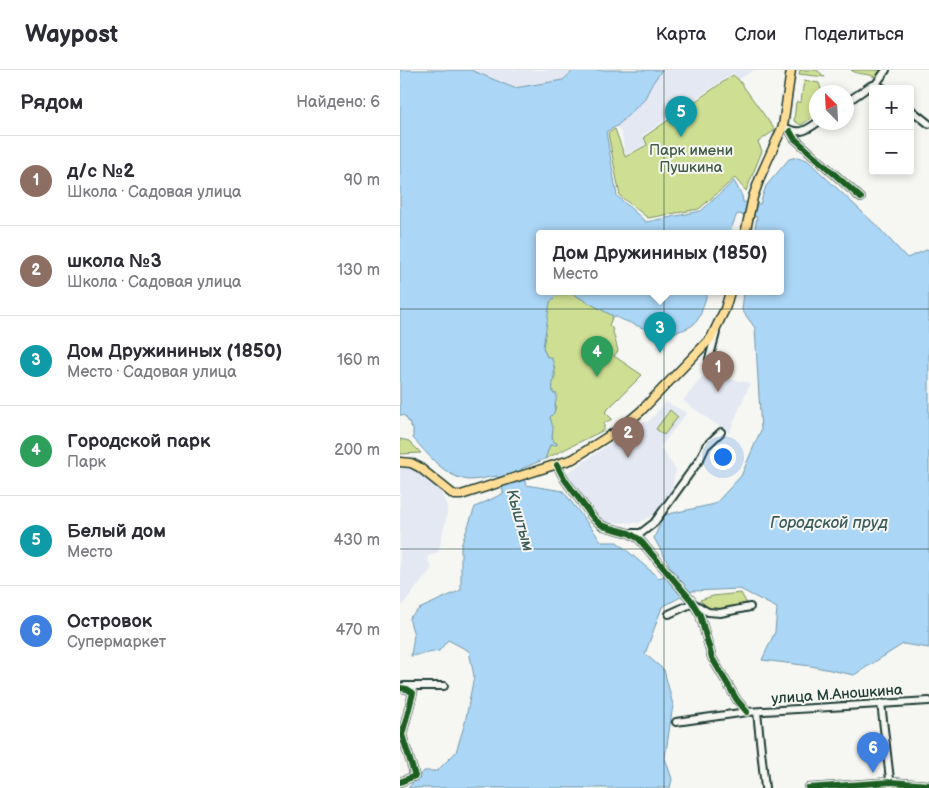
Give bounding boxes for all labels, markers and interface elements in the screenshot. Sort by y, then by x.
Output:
text: Waypost [25,20,118,49]
text: Карта [656,24,706,45]
text: Слои [734,24,776,45]
text: Поделиться [804,24,904,45]
north arrow [809,85,854,130]
map controls [869,85,914,175]
button: + [869,85,914,130]
text: Рядом [20,90,83,115]
text: Найдено: 6 [296,93,380,112]
pin: 5 [665,96,697,137]
button: − [869,130,914,175]
park label: Парк имени Пушкина [649,141,733,177]
text: д/с №2 [67,160,135,183]
text: 1 [33,171,39,190]
text: 90 m [344,171,380,190]
text: Школа · Садовая улица [67,183,242,202]
popup [536,230,784,295]
text: Дом Дружининых (1850) [552,242,768,265]
text: школа №3 [67,250,162,273]
text: 2 [31,261,41,280]
text: 130 m [337,261,380,280]
text: Место [552,265,598,284]
text: Школа · Садовая улица [67,273,242,292]
pin: 3 [644,312,676,353]
pin: 4 [581,336,613,377]
text: Дом Дружининых (1850) [67,340,282,363]
text: 3 [31,351,41,370]
text: 160 m [337,351,380,370]
pin: 1 [702,351,734,392]
text: Место · Садовая улица [67,363,237,382]
pin: 2 [612,417,644,458]
text: Городской парк [67,430,210,453]
text: 4 [31,441,41,460]
text: 200 m [334,441,380,460]
your location [710,444,736,470]
text: Парк [67,453,106,472]
water label: Кыштым [502,487,538,554]
water label: Городской пруд [770,514,888,533]
text: Белый дом [67,520,166,543]
text: 5 [31,531,41,550]
text: 430 m [333,531,380,550]
text: Место [67,543,113,562]
text: Островок [67,610,152,633]
text: 6 [31,621,41,640]
text: 470 m [335,621,380,640]
text: Супермаркет [67,633,166,652]
street label: улица М.Аношкина [771,680,904,709]
pin: 6 [857,732,889,773]

